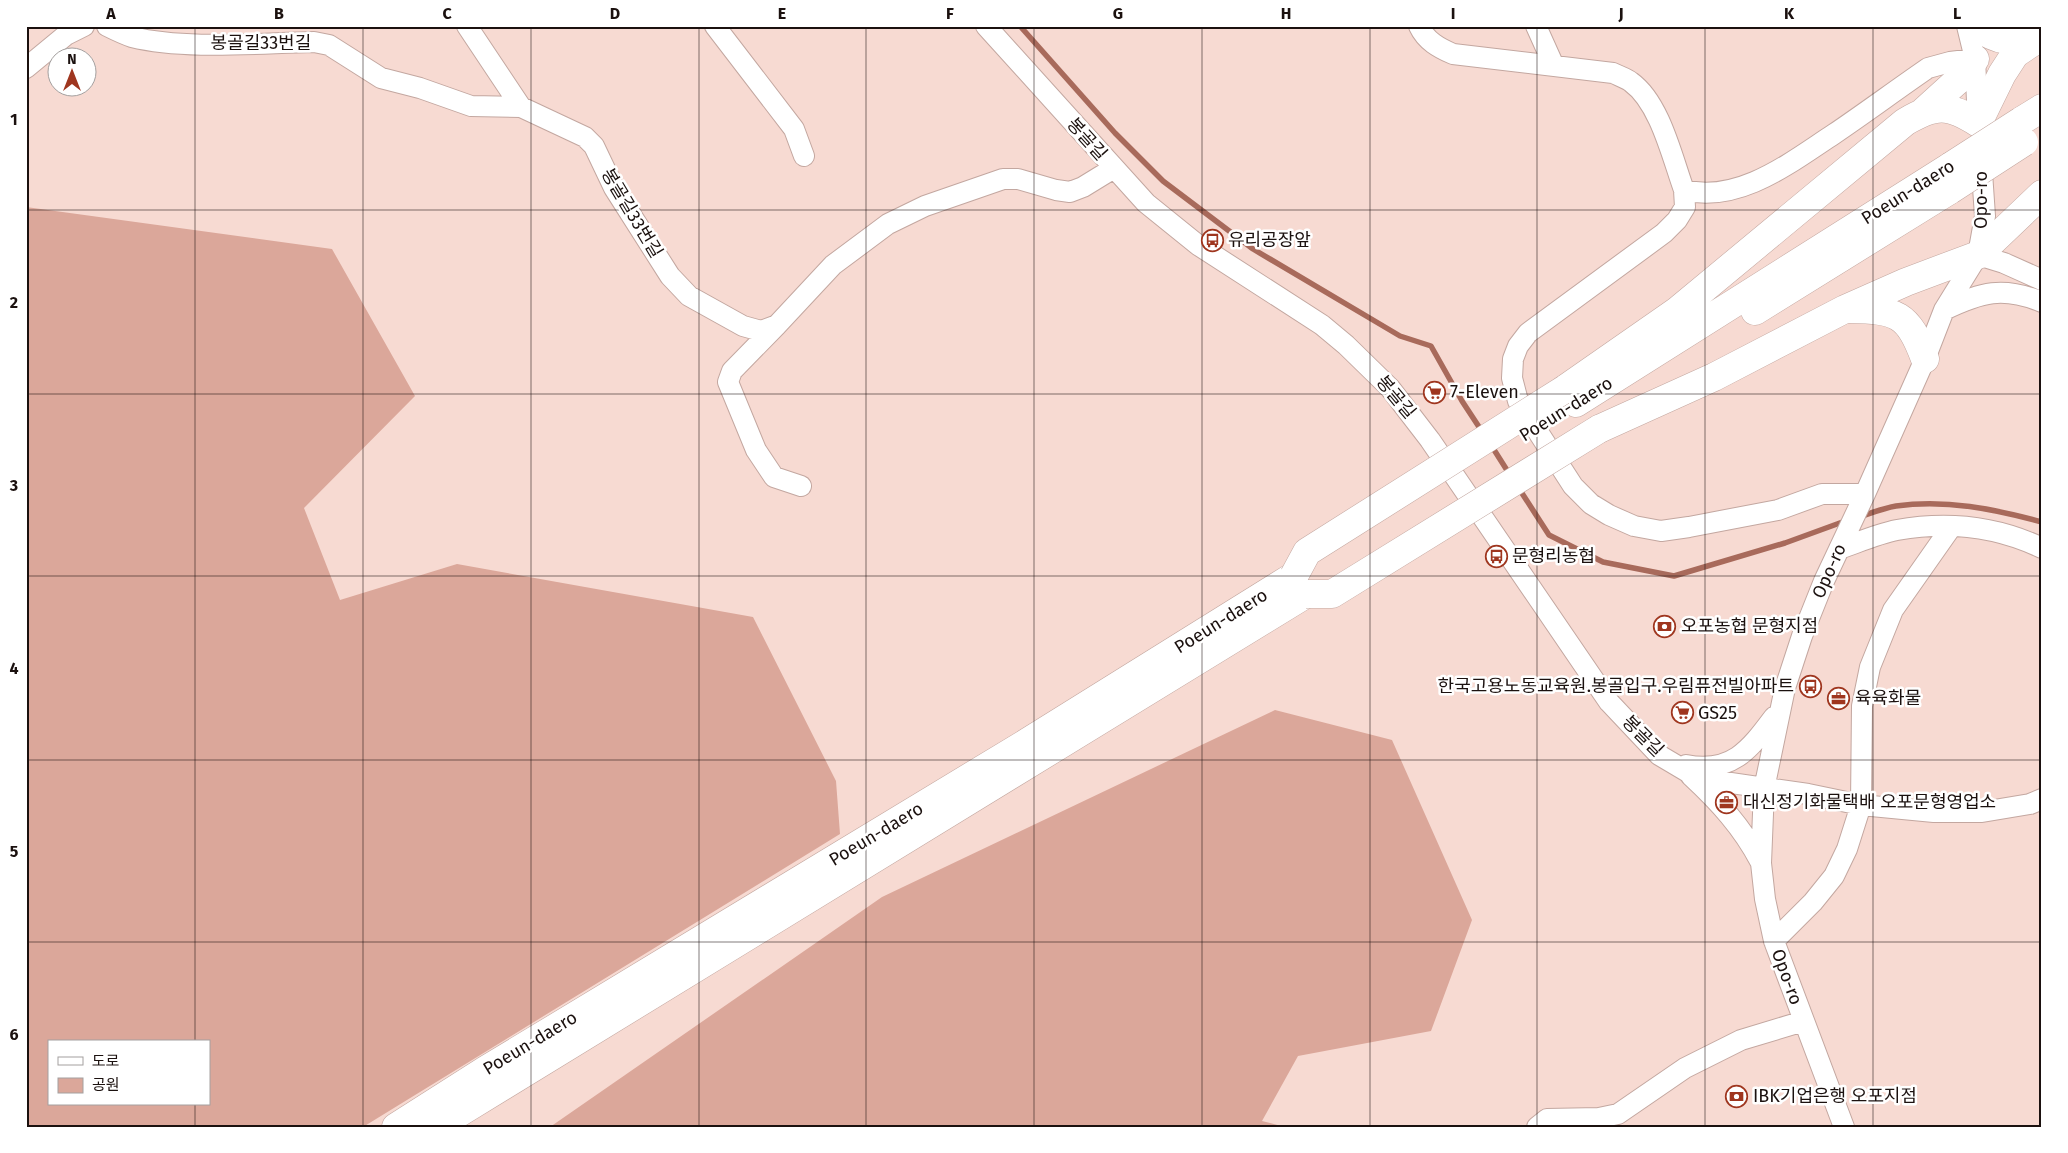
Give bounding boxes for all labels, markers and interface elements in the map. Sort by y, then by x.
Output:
text: A [105,4,116,23]
text: B [274,4,284,23]
text: C [442,4,452,23]
text: D [610,4,620,23]
text: E [778,4,786,23]
text: F [946,4,954,23]
text: G [1113,4,1123,23]
text: H [1281,4,1291,23]
text: I [1451,4,1455,23]
text: J [1617,4,1624,23]
text: K [1784,4,1795,23]
text: L [1953,4,1961,23]
street label: 봉골길33번길 [211,32,311,54]
north arrow [48,48,98,98]
text: N [67,51,77,68]
text: 1 [10,110,18,129]
street label: 봉골길 [1062,113,1112,165]
street label: Poeun-daero [1857,155,1959,229]
street label: 봉골길33번길 [597,164,667,262]
street label: Opo-ro [1970,171,1992,229]
bus stop icon: 유리공장앞 [1200,228,1224,252]
place label: 유리공장앞 [1228,229,1311,251]
text: 2 [10,293,18,312]
street label: 봉골길 [1372,371,1420,423]
street label: Poeun-daero [1515,372,1617,446]
supermarket icon: 7-Eleven [1422,380,1446,404]
place label: 7-Eleven [1450,381,1519,403]
text: 3 [9,476,18,495]
street label: Opo-ro [1807,540,1851,602]
bus stop icon: 문형리농협 [1484,544,1508,568]
place label: 문형리농협 [1512,545,1595,567]
street label: Poeun-daero [1170,584,1272,658]
bank icon: 오포농협 문형지점 [1653,614,1677,638]
place label: 오포농협 문형지점 [1681,615,1818,637]
text: 4 [9,659,19,678]
bus stop icon: 한국고용노동교육원.봉골입구.우림퓨전빌아파트 [1798,674,1822,698]
place label: 한국고용노동교육원.봉골입구.우림퓨전빌아파트 [1438,675,1794,697]
office icon: 육육화물 [1827,686,1851,710]
place label: 육육화물 [1855,687,1921,709]
supermarket icon: GS25 [1670,701,1694,725]
place label: GS25 [1698,702,1737,724]
street label: 봉골길 [1618,711,1668,761]
office icon: 대신정기화물택배 오포문형영업소 [1715,790,1739,814]
place label: 대신정기화물택배 오포문형영업소 [1743,791,1996,813]
street label: Poeun-daero [825,797,927,871]
text: 5 [10,842,19,861]
street label: Opo-ro [1767,946,1807,1008]
street label: Poeun-daero [479,1006,581,1080]
text: 6 [9,1025,19,1044]
legend [48,1040,210,1106]
text: 도로 [92,1052,120,1070]
text: 공원 [92,1076,120,1094]
bank icon: IBK기업은행 오포지점 [1725,1084,1749,1108]
place label: IBK기업은행 오포지점 [1753,1085,1917,1107]

